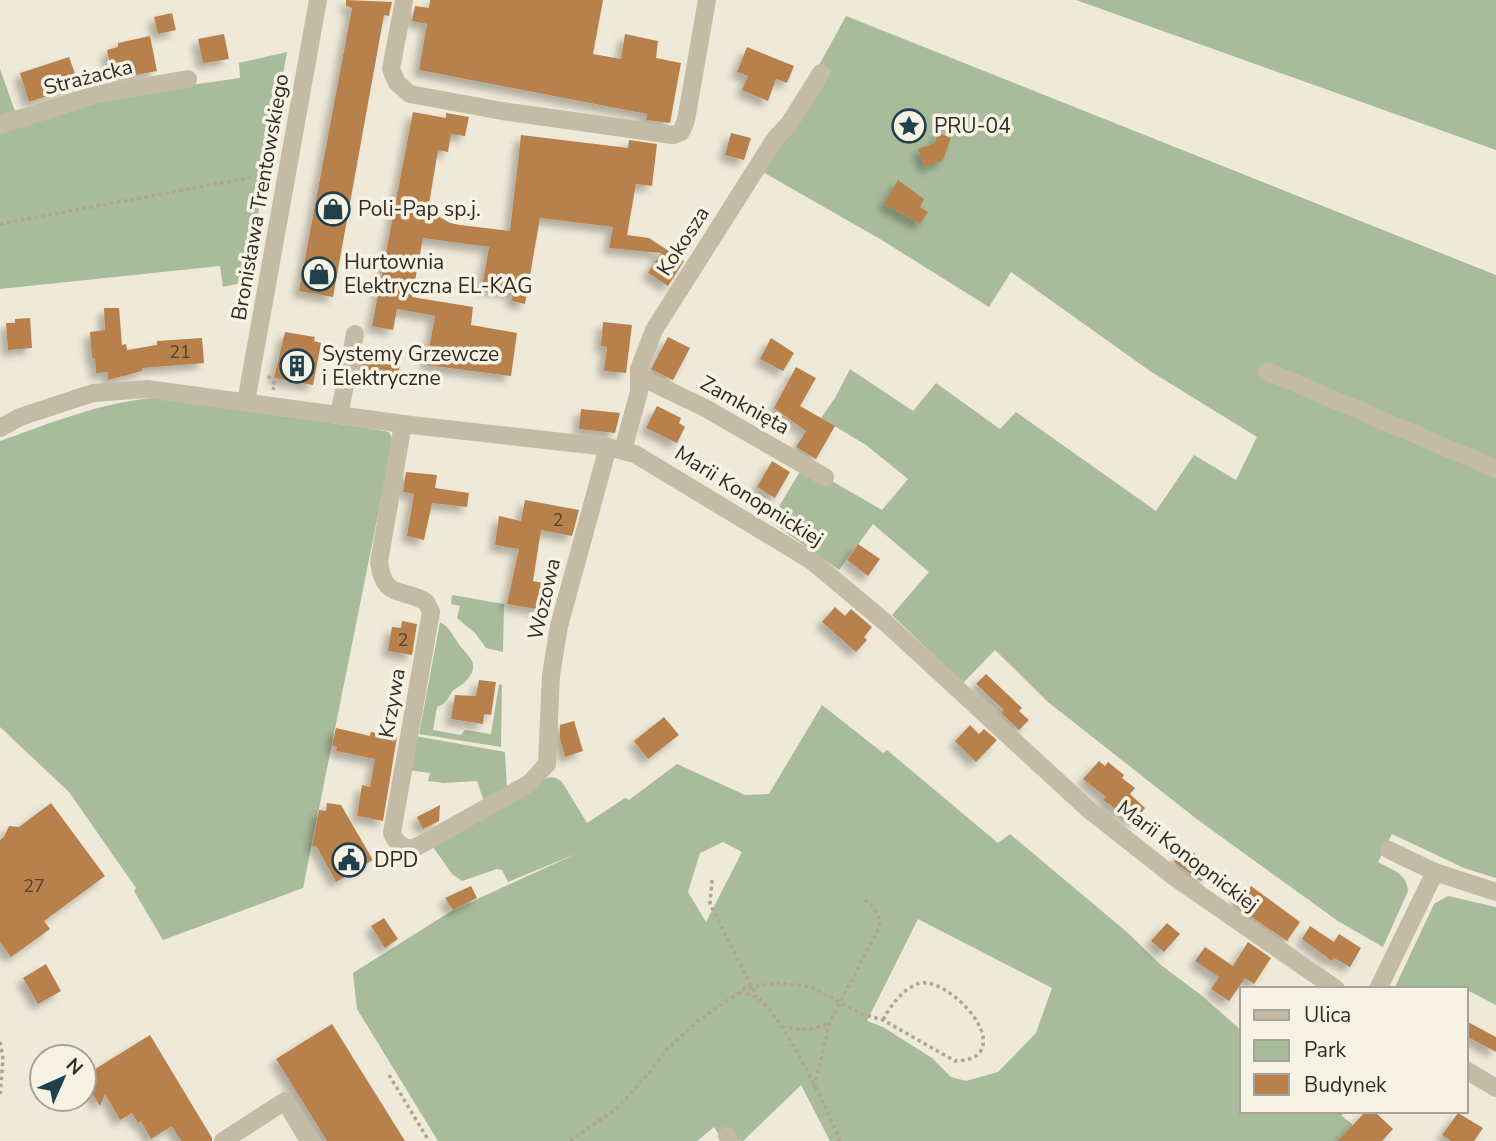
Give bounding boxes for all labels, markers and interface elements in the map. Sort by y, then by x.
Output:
street label: Strażacka [41,52,135,102]
street label: Bronisława Trentowskiego [225,72,295,322]
place icon: PRU-04 [890,107,928,145]
place label: PRU-04 [934,112,1011,140]
shop icon: Poli-Pap sp.j. [314,190,352,228]
place label: Poli-Pap sp.j. [358,195,481,223]
street label: Kokosza [650,201,716,281]
place label: Hurtownia Elektryczna EL-KAG [344,248,532,300]
shop icon: Hurtownia Elektryczna EL-KAG [300,255,338,293]
house number: 21 [169,340,191,364]
place label: Systemy Grzewcze i Elektryczne [322,340,499,392]
building icon: Systemy Grzewcze i Elektryczne [278,347,316,385]
street label: Zamknięta [695,369,795,441]
street label: Marii Konopnickiej [669,439,829,553]
house number: 2 [553,508,563,532]
street label: Wozowa [521,555,567,643]
house number: 2 [398,628,408,652]
street label: Krzywa [372,666,412,740]
street label: Marii Konopnickiej [1112,794,1264,918]
public building icon: DPD [330,841,368,879]
place label: DPD [374,846,418,874]
house number: 27 [23,874,45,898]
legend [1240,987,1468,1113]
text: Ulica [1304,1001,1351,1029]
text: Park [1304,1036,1346,1064]
north arrow [28,1043,98,1113]
text: N [60,1052,89,1081]
text: Budynek [1304,1071,1387,1099]

